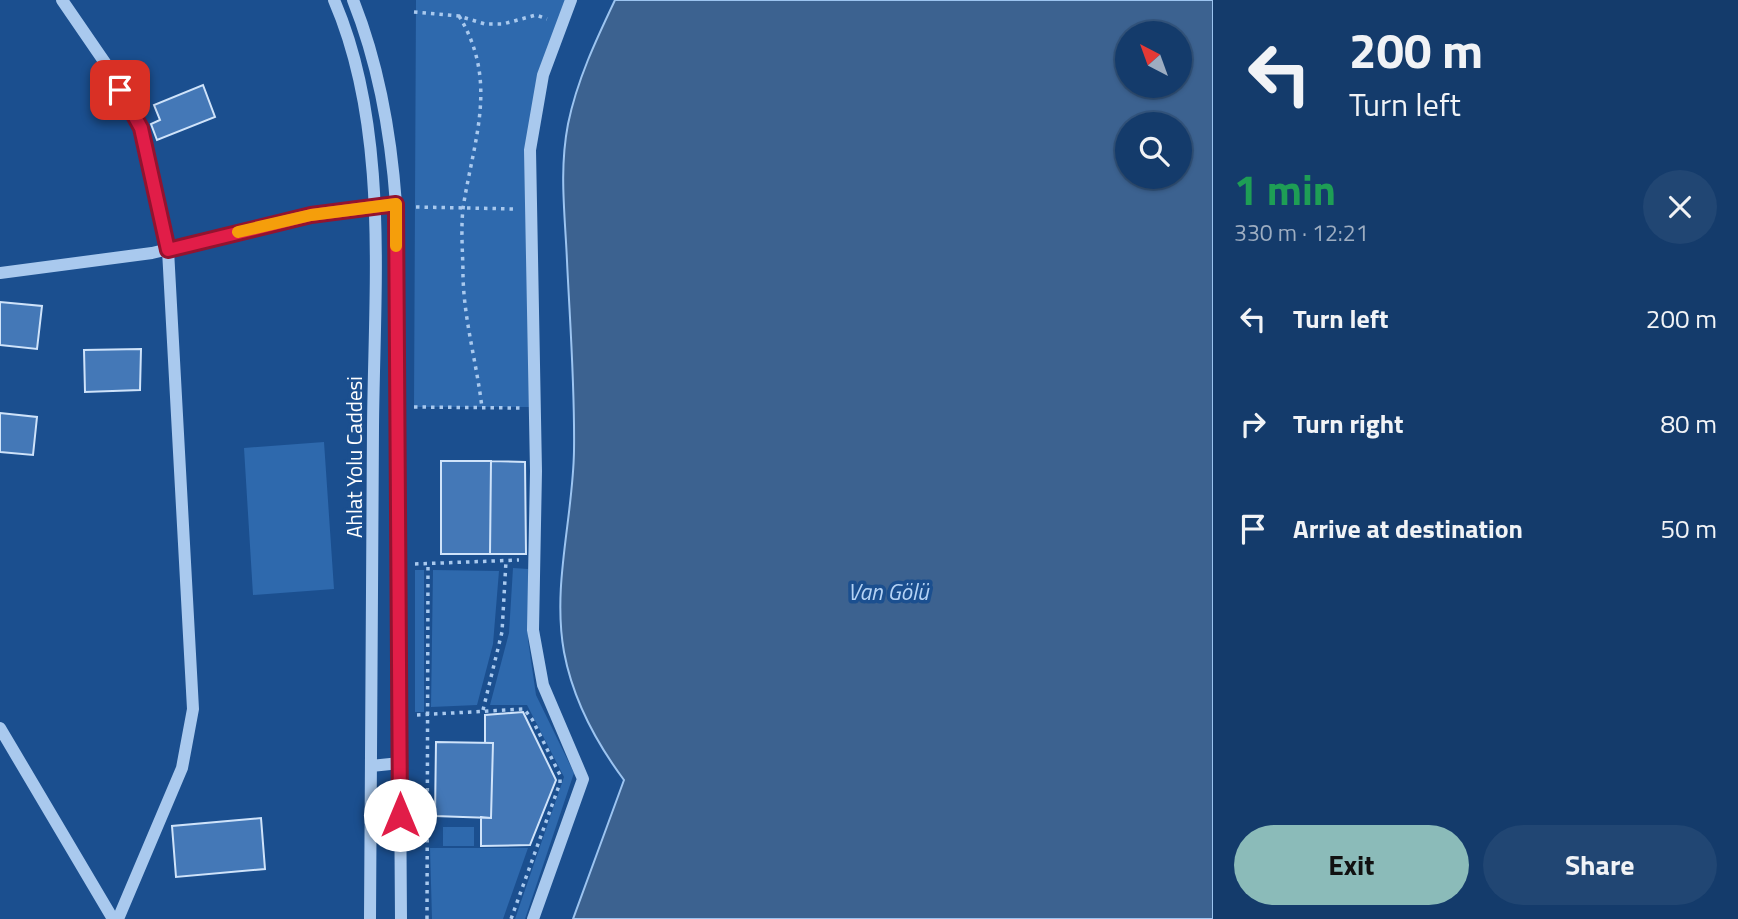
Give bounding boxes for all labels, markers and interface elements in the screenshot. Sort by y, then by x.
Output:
text: 200 m [1349,12,1483,87]
north arrow [1115,21,1192,98]
map controls [1115,21,1192,189]
icon: left [1234,28,1325,119]
pin [90,60,150,120]
icon: arrive [101,71,139,109]
text: Turn left [1349,80,1461,128]
button: search [1115,112,1192,189]
text: 1 min [1234,157,1336,221]
button: close [1643,170,1717,244]
text: 330 m · 12:21 [1234,215,1369,250]
text: Turn left [1293,299,1388,338]
text: 200 m [1646,299,1717,338]
icon: left [1234,300,1272,338]
street label: Ahlat Yolu Caddesi [338,376,370,538]
text: Turn right [1293,404,1404,443]
text: 80 m [1660,404,1717,443]
icon: right [1234,405,1272,443]
text: Arrive at destination [1293,509,1523,548]
text: 50 m [1660,509,1717,548]
icon: arrive [1234,510,1272,548]
water label: Van Gölü [848,574,930,609]
position arrow [363,778,437,852]
button: Exit [1234,825,1469,905]
button: Share [1483,825,1717,905]

